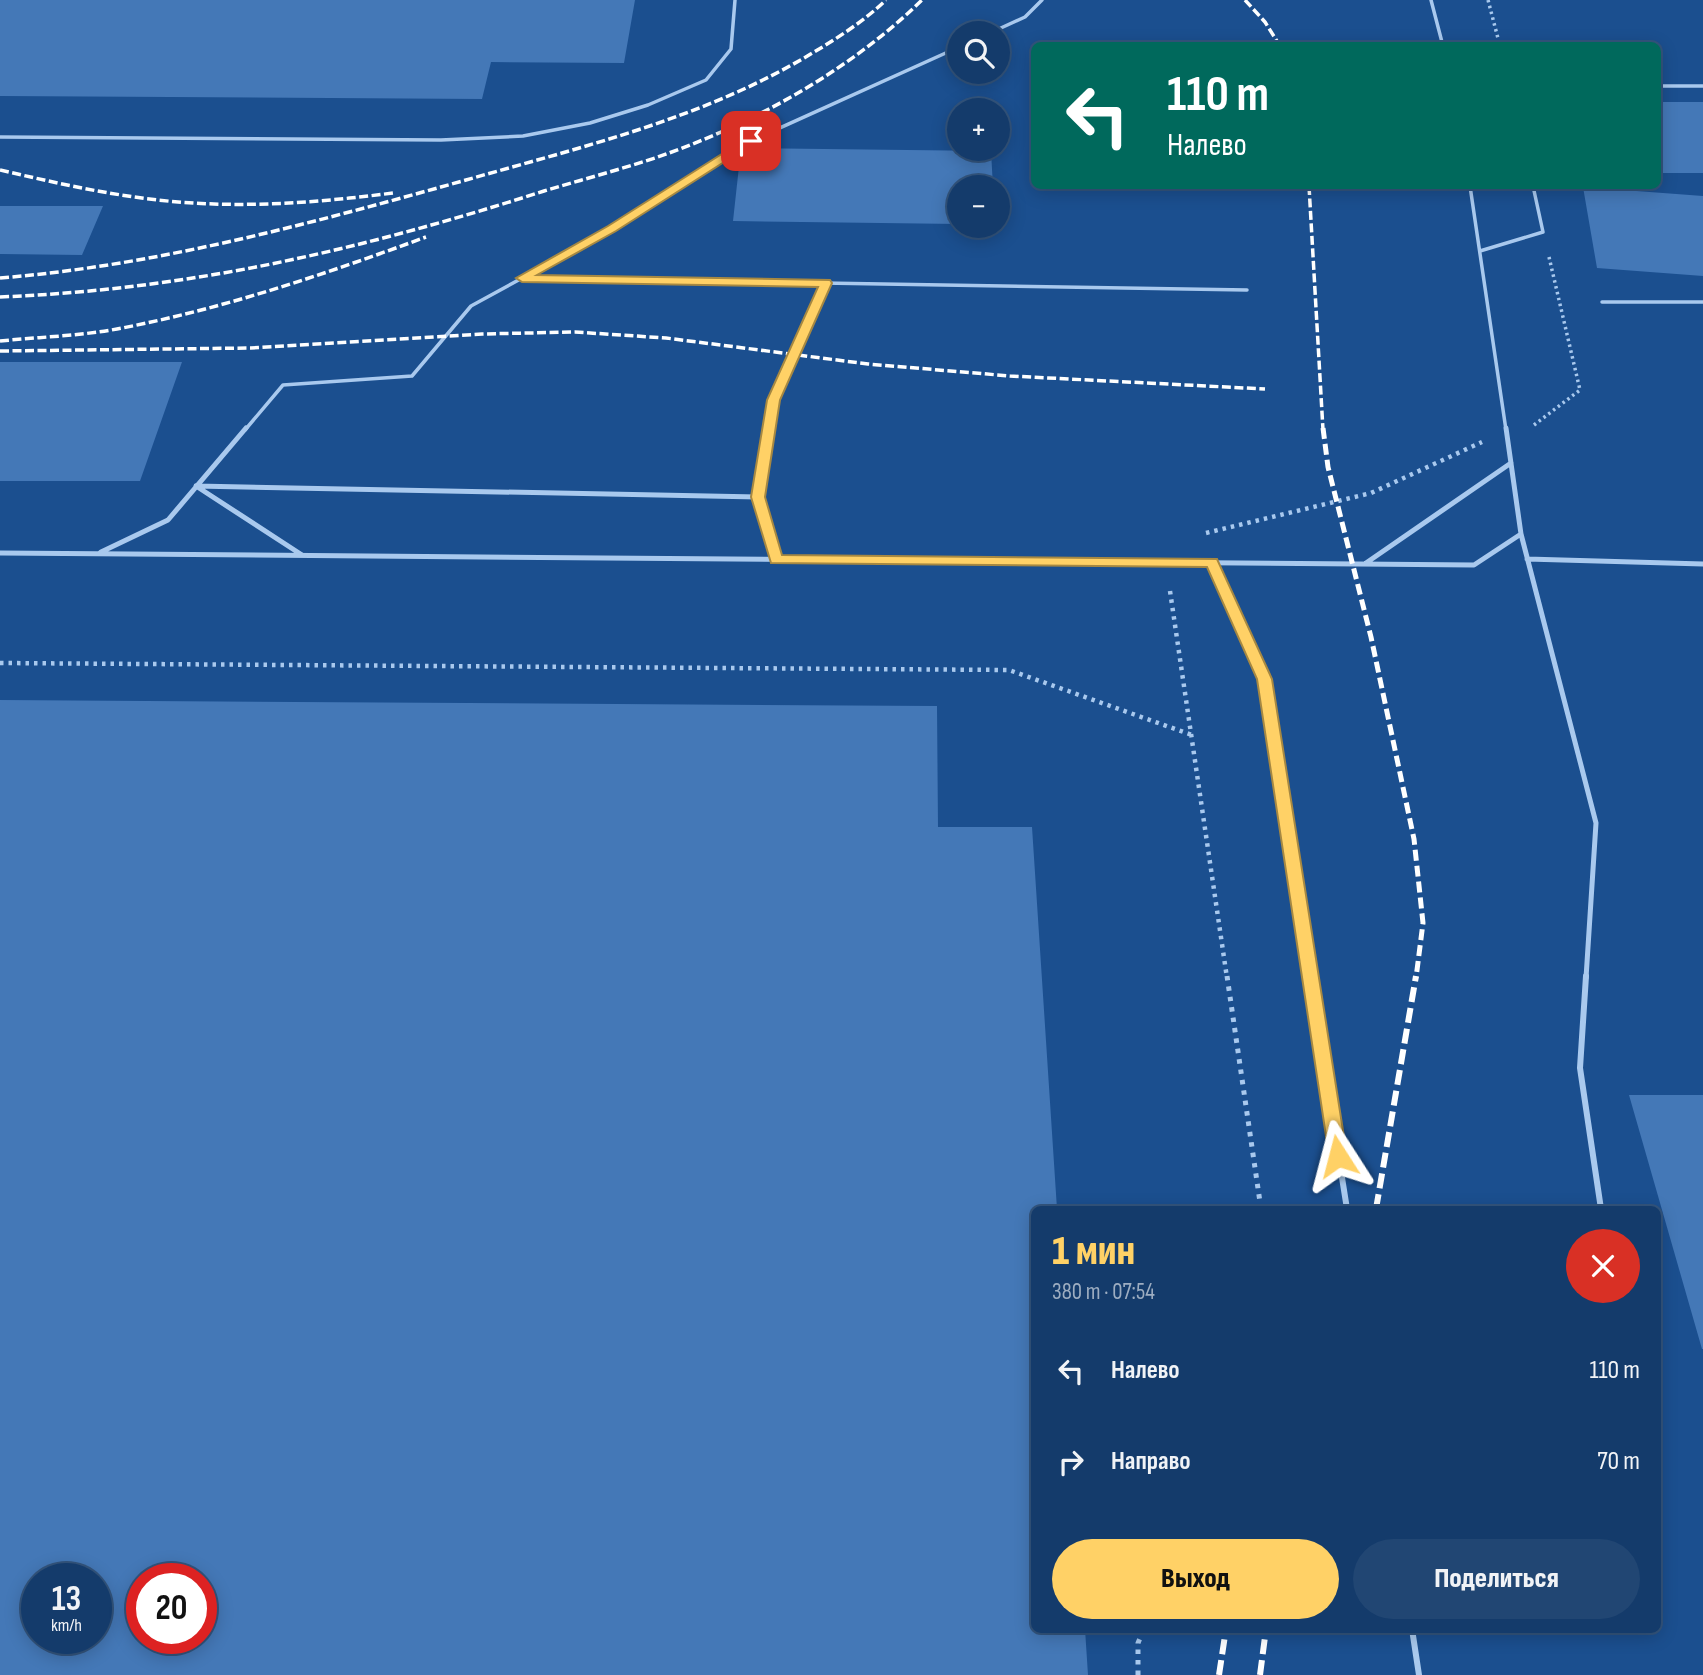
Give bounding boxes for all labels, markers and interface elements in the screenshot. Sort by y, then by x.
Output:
map controls [947,21,1010,238]
button: search [947,21,1010,84]
text: 110 m [1167,66,1269,125]
icon: left [1052,70,1143,161]
button: + [947,98,1010,161]
pin [721,111,781,171]
icon: arrive [732,122,770,160]
text: Налево [1167,126,1247,165]
button: − [947,175,1010,238]
position arrow [1301,1119,1375,1193]
text: 1 мин [1052,1226,1135,1277]
button: close [1566,1229,1640,1303]
text: 380 m · 07:54 [1052,1278,1155,1306]
icon: left [1052,1352,1090,1390]
text: Налево [1111,1355,1180,1386]
text: 110 m [1589,1355,1640,1386]
icon: right [1052,1443,1090,1481]
text: Направо [1111,1446,1190,1477]
text: 70 m [1597,1446,1640,1477]
button: Выход [1052,1539,1339,1619]
button: Поделиться [1353,1539,1640,1619]
speed limit sign: 20 [126,1563,217,1654]
text: 13 [52,1578,81,1621]
text: km/h [51,1615,82,1636]

